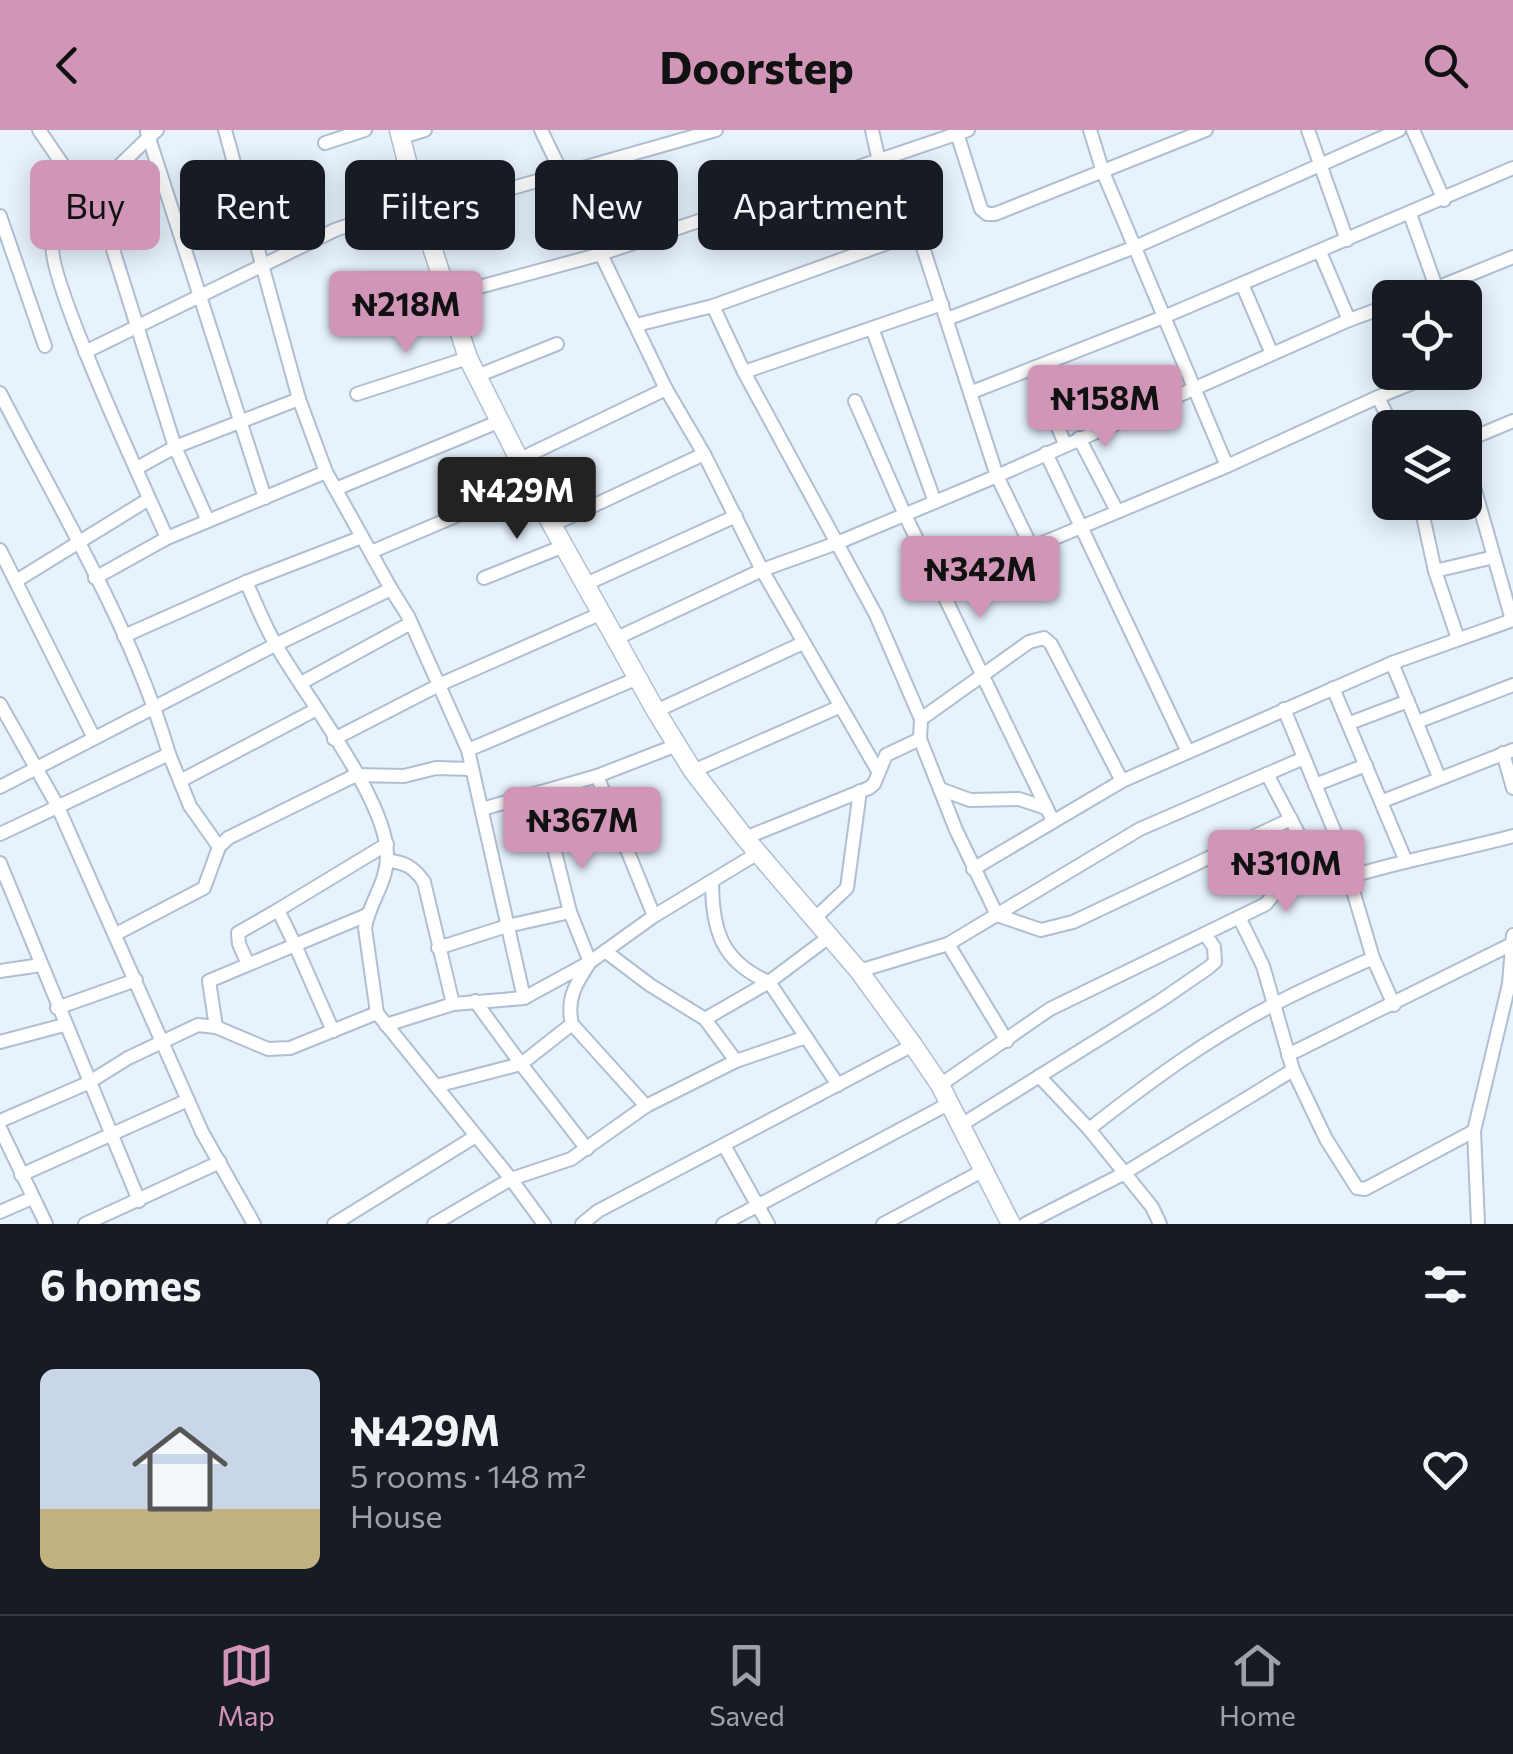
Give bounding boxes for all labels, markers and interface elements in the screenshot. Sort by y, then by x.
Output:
icon: back [40,38,95,93]
text: Doorstep [659,38,854,93]
icon: search [1418,38,1473,93]
chip: Buy [30,160,160,250]
chip: Rent [180,160,325,250]
chip: Filters [345,160,515,250]
chip: New [535,160,678,250]
chip: Apartment [698,160,943,250]
pin: ₦218M [336,271,476,356]
map controls [1372,280,1482,520]
button: locate [1372,280,1482,390]
text: ₦218M [351,283,461,323]
pin: ₦158M [1035,365,1175,450]
text: ₦158M [1050,377,1160,417]
button: layers [1372,410,1482,520]
pin: ₦429M [447,457,587,542]
text: ₦429M [460,469,574,509]
pin: ₦342M [910,536,1050,621]
text: ₦342M [923,548,1037,588]
pin: ₦367M [512,787,652,872]
text: ₦367M [526,799,639,839]
pin: ₦310M [1216,830,1356,915]
text: ₦310M [1230,842,1342,882]
icon: filters [1418,1257,1473,1312]
text: 6 homes [40,1258,202,1310]
text: ₦429M [350,1403,500,1455]
icon: home [120,1409,240,1529]
icon: heart [1418,1442,1473,1497]
text: 5 rooms · 148 m² [350,1455,587,1495]
text: House [350,1495,442,1535]
tab: Map [217,1638,275,1732]
tab: Saved [709,1638,785,1732]
tab: Home [1219,1638,1296,1732]

